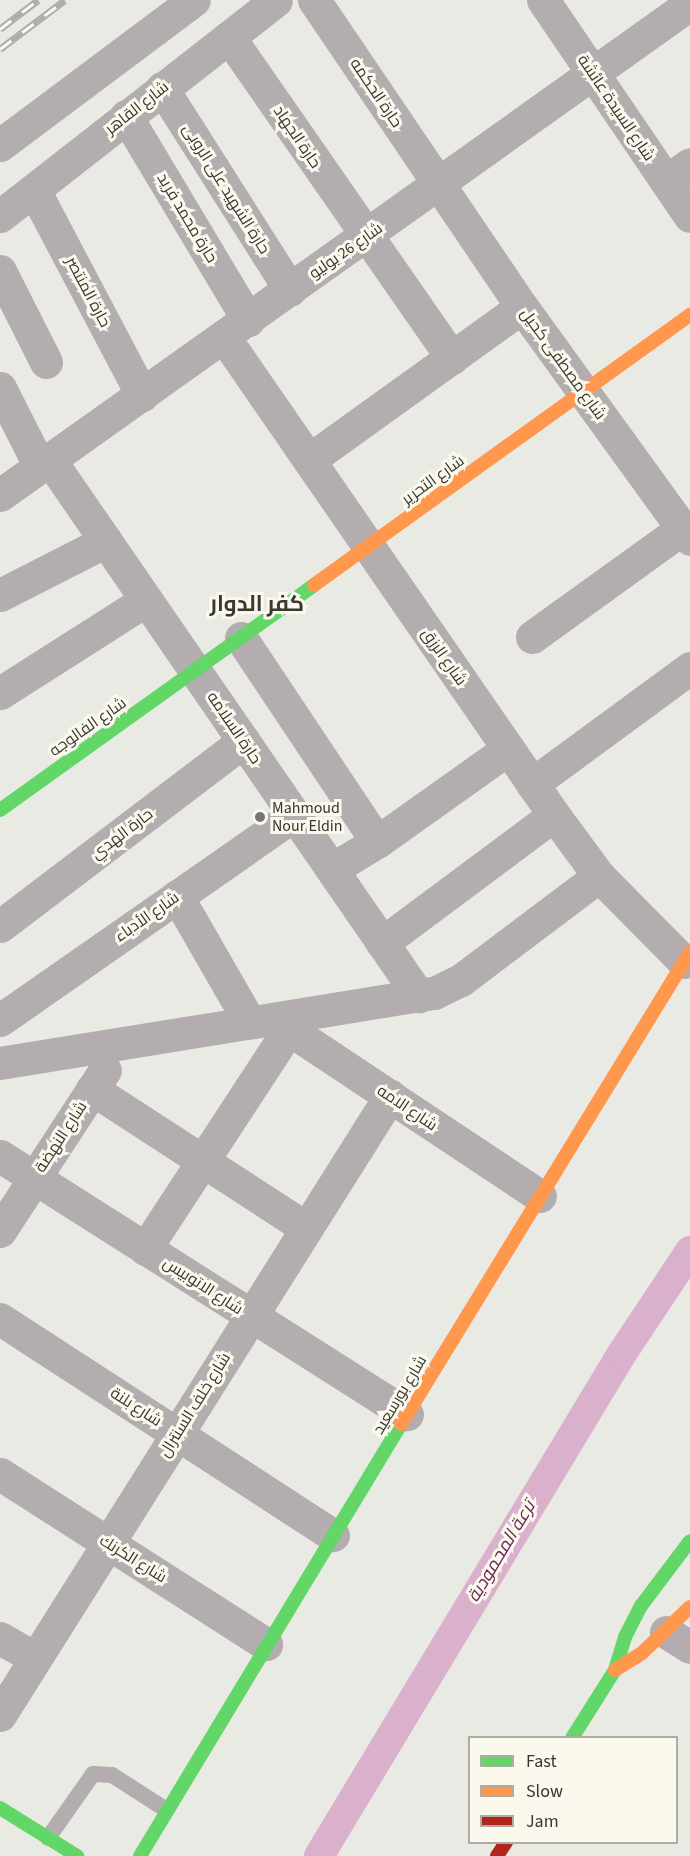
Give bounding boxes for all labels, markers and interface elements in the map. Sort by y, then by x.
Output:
street label: شارع السيدة عائشة [573,51,659,165]
street label: حارة الحكمه [346,55,406,131]
street label: شارع القاهر [101,77,173,139]
street label: حارة الجهاد [269,102,325,172]
street label: حارة الشهيد على الروبى [178,120,274,258]
street label: حارة محمد فريد [153,170,221,266]
street label: شارع 26 يوليو [306,219,386,283]
street label: حارة المنتصر [61,253,115,331]
street label: شارع مصطفى كحيل [516,304,610,424]
street label: شارع التحرير [398,451,468,509]
district label: كفر الدوار [210,592,304,618]
street label: شارع الرزق [417,625,471,689]
street label: حارة السلامه [203,688,265,768]
street label: شارع الفالوجه [46,693,130,761]
place label: Mahmoud Nour Eldin [272,798,343,836]
street label: حارة الهدي [87,805,157,863]
marker: Mahmoud Nour Eldin [253,810,267,824]
street label: شارع الأدباء [111,888,183,946]
street label: شارع الامه [373,1081,441,1135]
street label: شارع النهضة [31,1098,91,1176]
street label: شارع الاتوبيس [160,1253,246,1319]
street label: شارع خلف السنترال [155,1349,235,1461]
street label: شارع بورسعيد [369,1352,431,1438]
street label: شارع بلنة [107,1383,165,1431]
water label: ترعة المحمودية [463,1498,541,1606]
street label: شارع الكرنك [96,1531,170,1587]
legend [468,1736,678,1844]
text: Fast [526,1749,557,1774]
text: Slow [526,1779,563,1804]
text: Jam [526,1809,559,1834]

